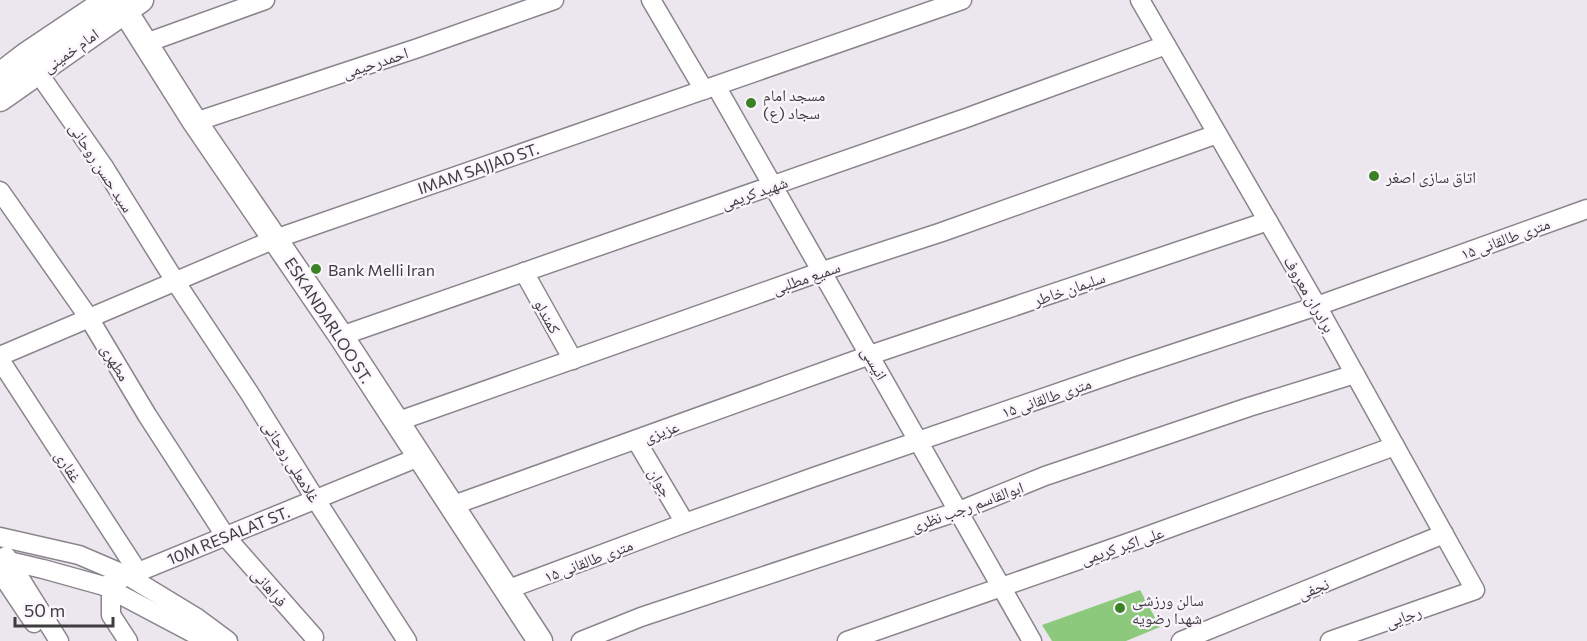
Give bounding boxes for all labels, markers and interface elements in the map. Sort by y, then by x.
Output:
street label: امام خمینی [38,24,103,78]
street label: احمدرحیمی [340,42,411,83]
place label: مسجد امام سجاد (ع) [763,85,825,124]
marker: مسجد امام سجاد (ع) [744,96,758,110]
street label: سید حسن روحانی [64,118,138,217]
street label: IMAM SAJJAD ST. [415,138,541,198]
place label: اتاق سازی اصغر [1385,167,1476,188]
marker: اتاق سازی اصغر [1367,169,1381,183]
street label: شهید کریمی [718,172,790,214]
street label: ۱۵ متری طالقانی [1458,213,1553,265]
street label: برادران معروف [1279,252,1340,337]
street label: ESKANDARLOO ST. [281,254,377,386]
street label: سمیع مطلبی [770,257,843,299]
place label: Bank Melli Iran [328,260,435,279]
marker: Bank Melli Iran [309,262,323,276]
street label: سلیمان خاطر [1030,267,1108,311]
street label: کمندلو [530,295,565,337]
street label: مطهری [96,340,134,385]
street label: انیسی [856,343,892,384]
street label: ۱۵ متری طالقانی [999,373,1094,423]
street label: عزیزی [641,416,682,448]
street label: غلامعلی روحانی [258,417,325,507]
street label: غفاری [50,446,86,487]
street label: جوان [643,464,677,501]
street label: ابوالقاسم رجب نظری [908,477,1027,537]
street label: 10M RESALAT ST. [164,502,292,568]
street label: علی اکبر کریمی [1078,522,1167,570]
street label: ۱۵ متری طالقانی [541,534,636,587]
street label: فراهانی [247,564,292,611]
street label: نجفی [1294,573,1332,605]
scale bar [15,590,112,628]
place label: سالن ورزشی شهدا رضویه [1132,590,1204,628]
text: 50 m [24,599,65,621]
marker: سالن ورزشی شهدا رضویه [1113,601,1127,615]
street label: رجایی [1382,601,1424,633]

